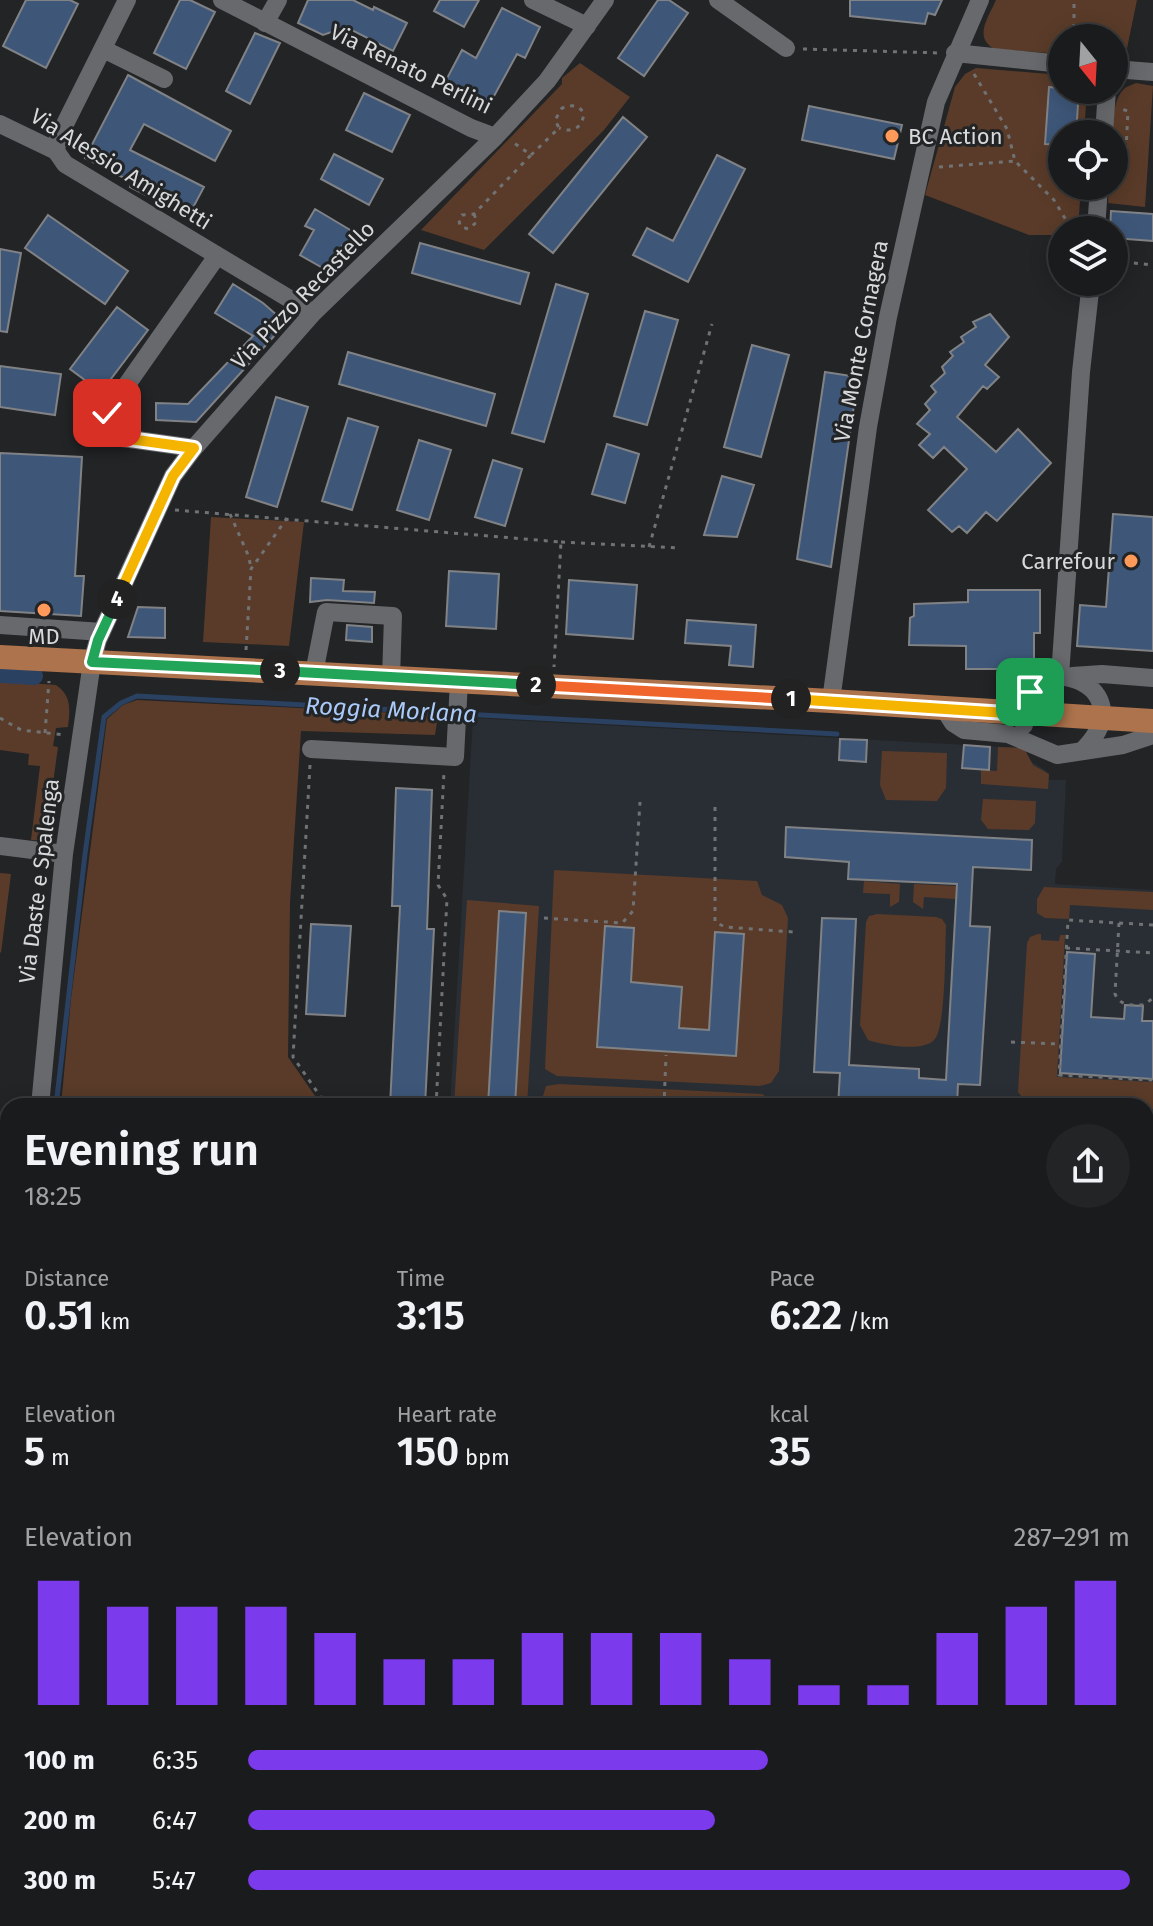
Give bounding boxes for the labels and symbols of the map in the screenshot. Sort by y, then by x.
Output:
street label: Via Renato Perlini [326,18,496,120]
north arrow [1048,24,1128,104]
street label: Via Alessio Amighetti [25,102,217,236]
place label: BC Action [908,123,1003,150]
marker: BC Action [883,127,901,145]
street label: Via Pizzo Recastello [225,215,381,375]
street label: Via Monte Cornagera [828,238,894,444]
pin [73,379,141,447]
place label: Carrefour [1021,548,1115,575]
marker: Carrefour [1122,552,1140,570]
pin: 4 [97,579,137,619]
marker: MD [35,601,53,619]
place label: MD [28,623,60,650]
pin: 3 [260,651,300,691]
pin [996,658,1064,726]
pin: 2 [516,665,556,705]
pin: 1 [771,679,811,719]
water label: Roggia Morlana [304,692,478,728]
street label: Via Daste e Spalenga [13,777,65,985]

